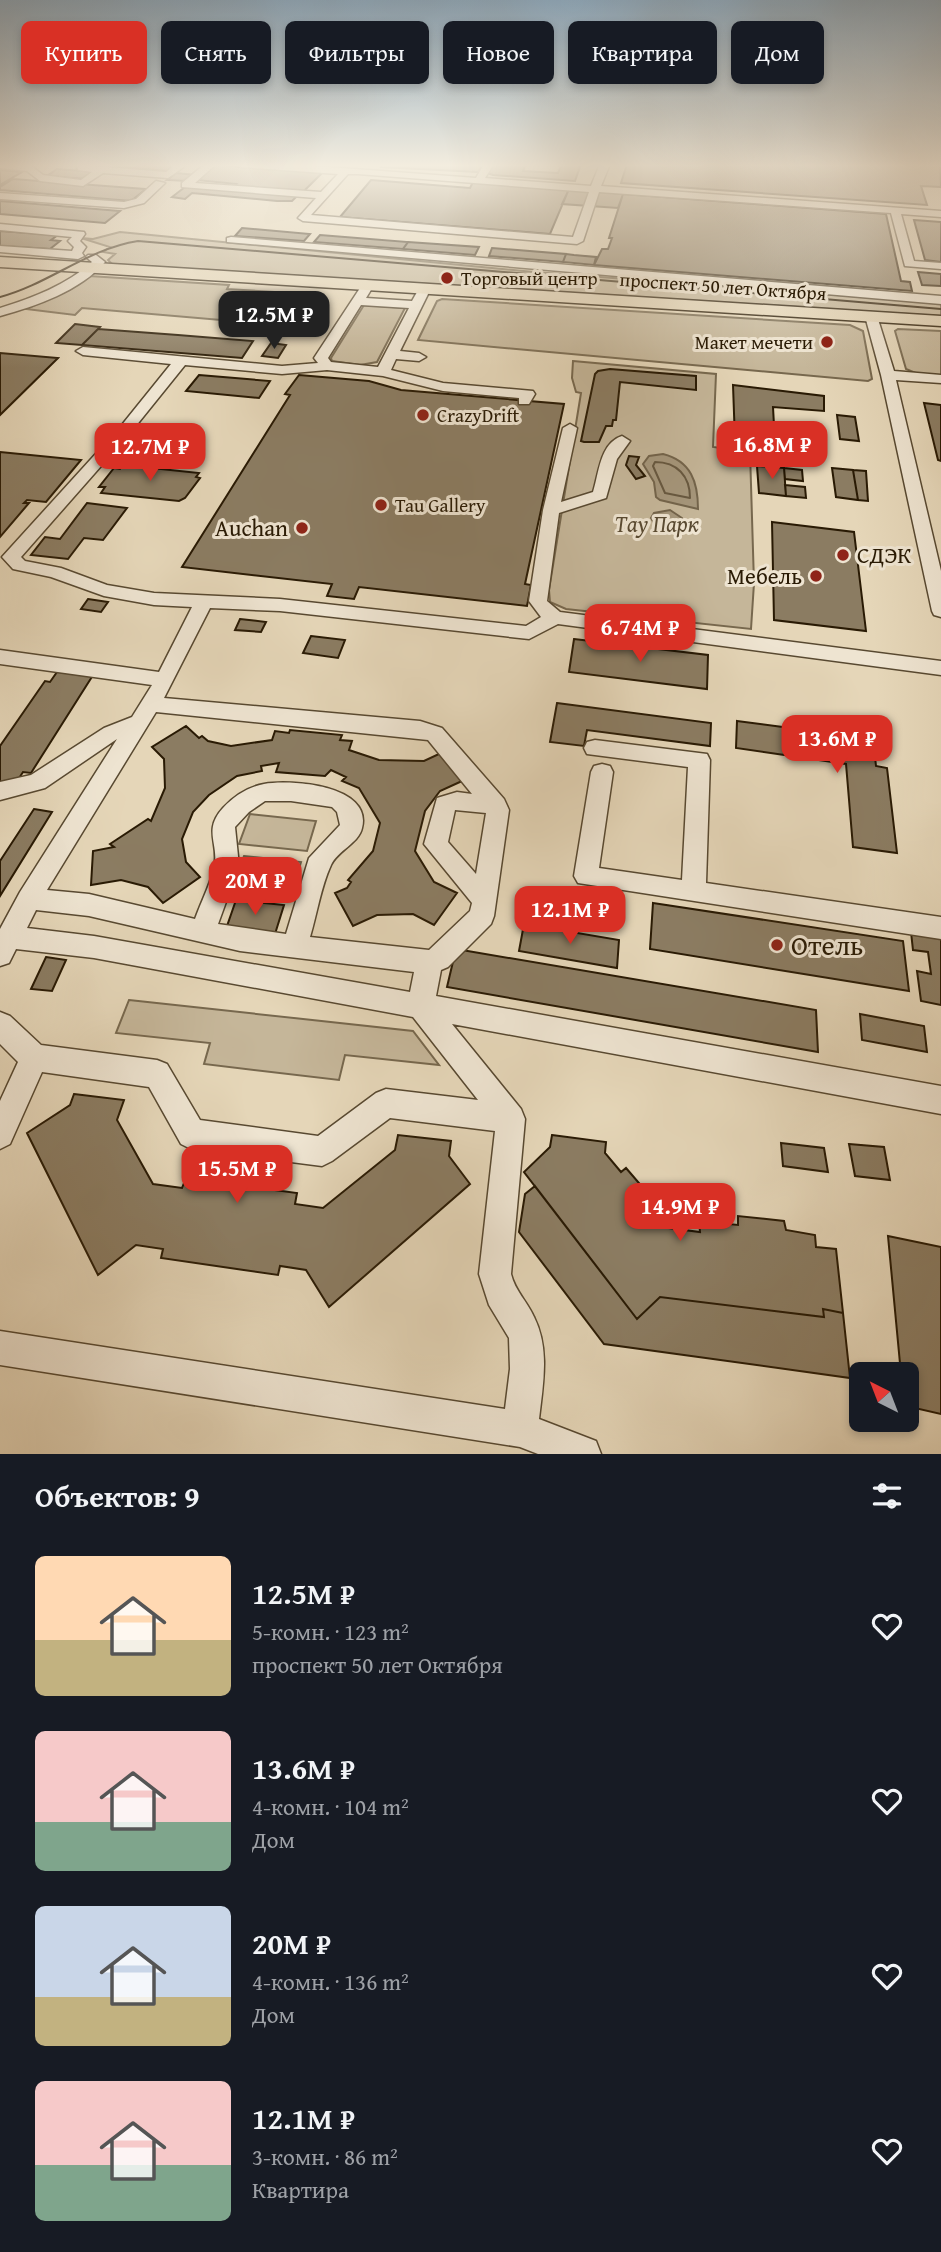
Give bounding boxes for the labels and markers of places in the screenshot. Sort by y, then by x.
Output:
place label: Торговый центр [461,264,598,292]
marker: Торговый центр [439,270,455,286]
pin: 12.5M ₽ [209,292,339,351]
place label: Макет мечети [695,328,813,356]
marker: Макет мечети [819,334,835,350]
place label: CrazyDrift [437,401,520,429]
marker: CrazyDrift [415,407,431,423]
pin: 16.8M ₽ [707,421,837,481]
pin: 12.7M ₽ [85,424,215,483]
place label: Tau Gallery [395,491,486,519]
marker: Tau Gallery [373,497,389,513]
place label: Auchan [215,511,288,544]
marker: Auchan [294,520,310,536]
place label: СДЭК [857,538,911,571]
marker: СДЭК [835,547,851,563]
place label: Мебель [727,559,802,592]
marker: Мебель [808,568,824,584]
pin: 6.74M ₽ [575,604,705,664]
pin: 13.6M ₽ [772,716,902,775]
pin: 20M ₽ [206,858,304,917]
pin: 12.1M ₽ [505,886,635,946]
place label: Отель [791,924,863,965]
marker: Отель [769,937,785,953]
pin: 15.5M ₽ [172,1146,302,1205]
pin: 14.9M ₽ [615,1184,745,1243]

